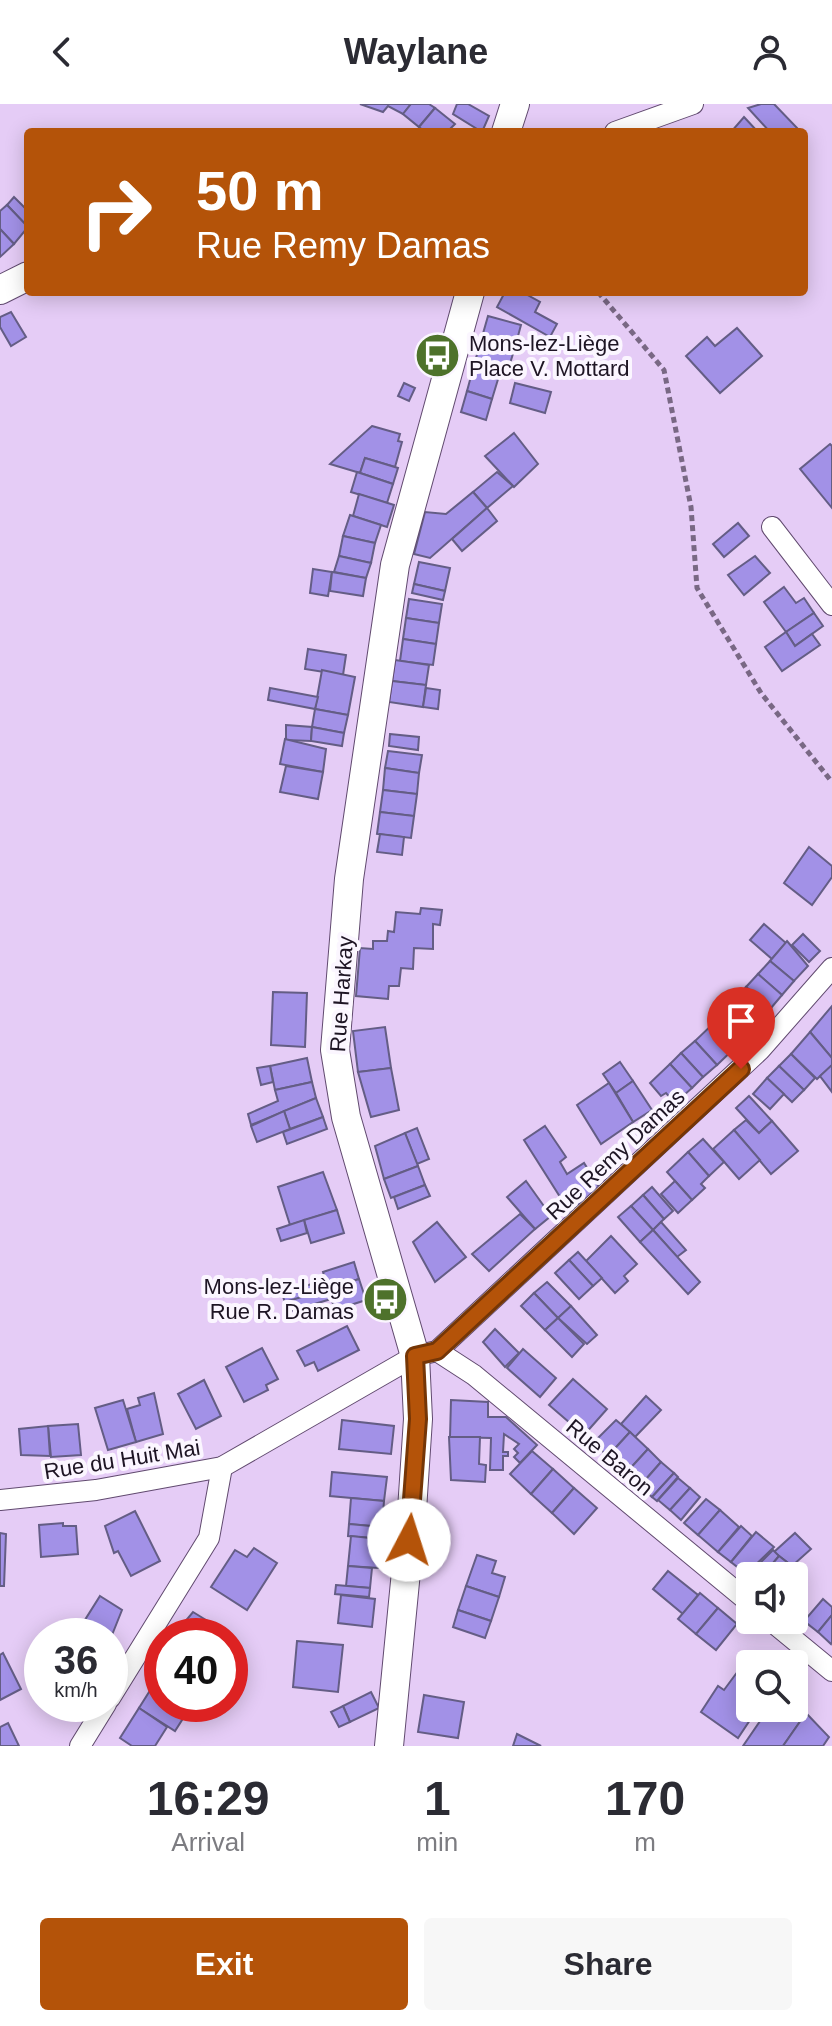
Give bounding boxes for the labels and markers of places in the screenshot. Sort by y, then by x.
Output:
place label: Mons-lez-Liège Place V. Mottard [469,331,630,381]
bus stop icon: Mons-lez-Liège Place V. Mottard [414,332,462,380]
pin [707,987,775,1069]
place label: Mons-lez-Liège Rue R. Damas [204,1274,354,1324]
bus stop icon: Mons-lez-Liège Rue R. Damas [361,1275,409,1323]

